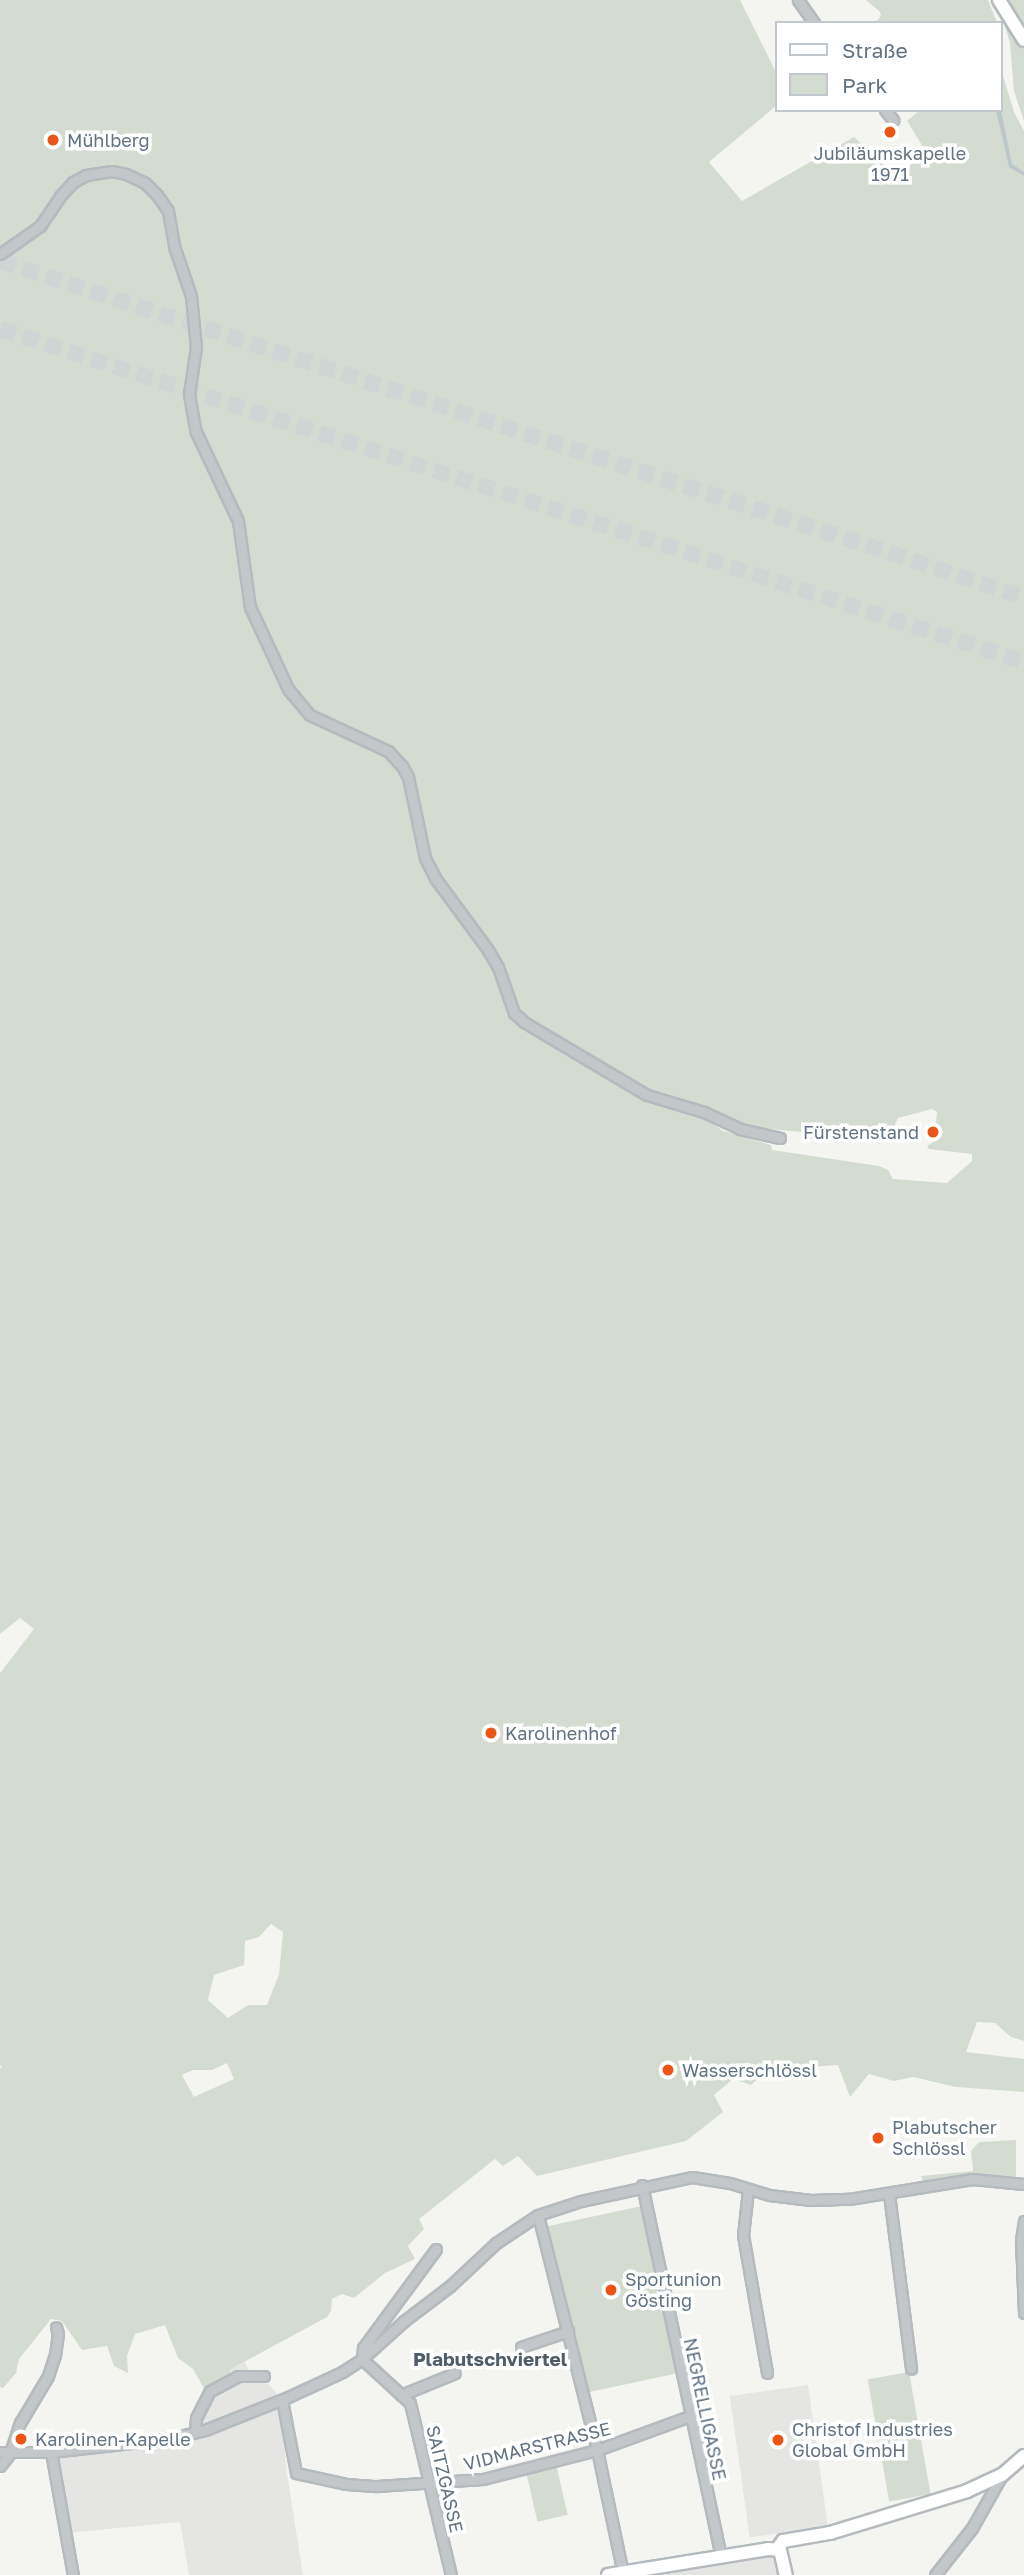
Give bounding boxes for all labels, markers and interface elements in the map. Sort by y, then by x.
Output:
legend [776,21,1003,112]
text: Straße [842,37,908,63]
text: Park [842,72,887,98]
marker: Jubiläumskapelle 1971 [882,124,898,140]
place label: Mühlberg [67,129,150,151]
marker: Mühlberg [45,132,61,148]
place label: Jubiläumskapelle 1971 [814,143,966,186]
place label: Fürstenstand [803,1121,919,1143]
marker: Fürstenstand [925,1124,941,1140]
place label: Karolinenhof [505,1722,616,1744]
marker: Karolinenhof [483,1725,499,1741]
place label: Wasserschlössl [682,2059,817,2081]
marker: Wasserschlössl [660,2062,676,2078]
place label: Plabutscher Schlössl [892,2117,997,2160]
marker: Plabutscher Schlössl [870,2130,886,2146]
place label: Sportunion Gösting [625,2269,722,2312]
marker: Sportunion Gösting [603,2282,619,2298]
street label: NEGRELLIGASSE [679,2336,731,2482]
district label: Plabutschviertel [413,2348,567,2370]
street label: VIDMARSTRASSE [461,2417,613,2475]
place label: Christof Industries Global GmbH [792,2419,953,2462]
street label: SAITZGASSE [422,2423,468,2535]
place label: Karolinen-Kapelle [35,2428,191,2450]
marker: Karolinen-Kapelle [13,2431,29,2447]
marker: Christof Industries Global GmbH [770,2432,786,2448]

